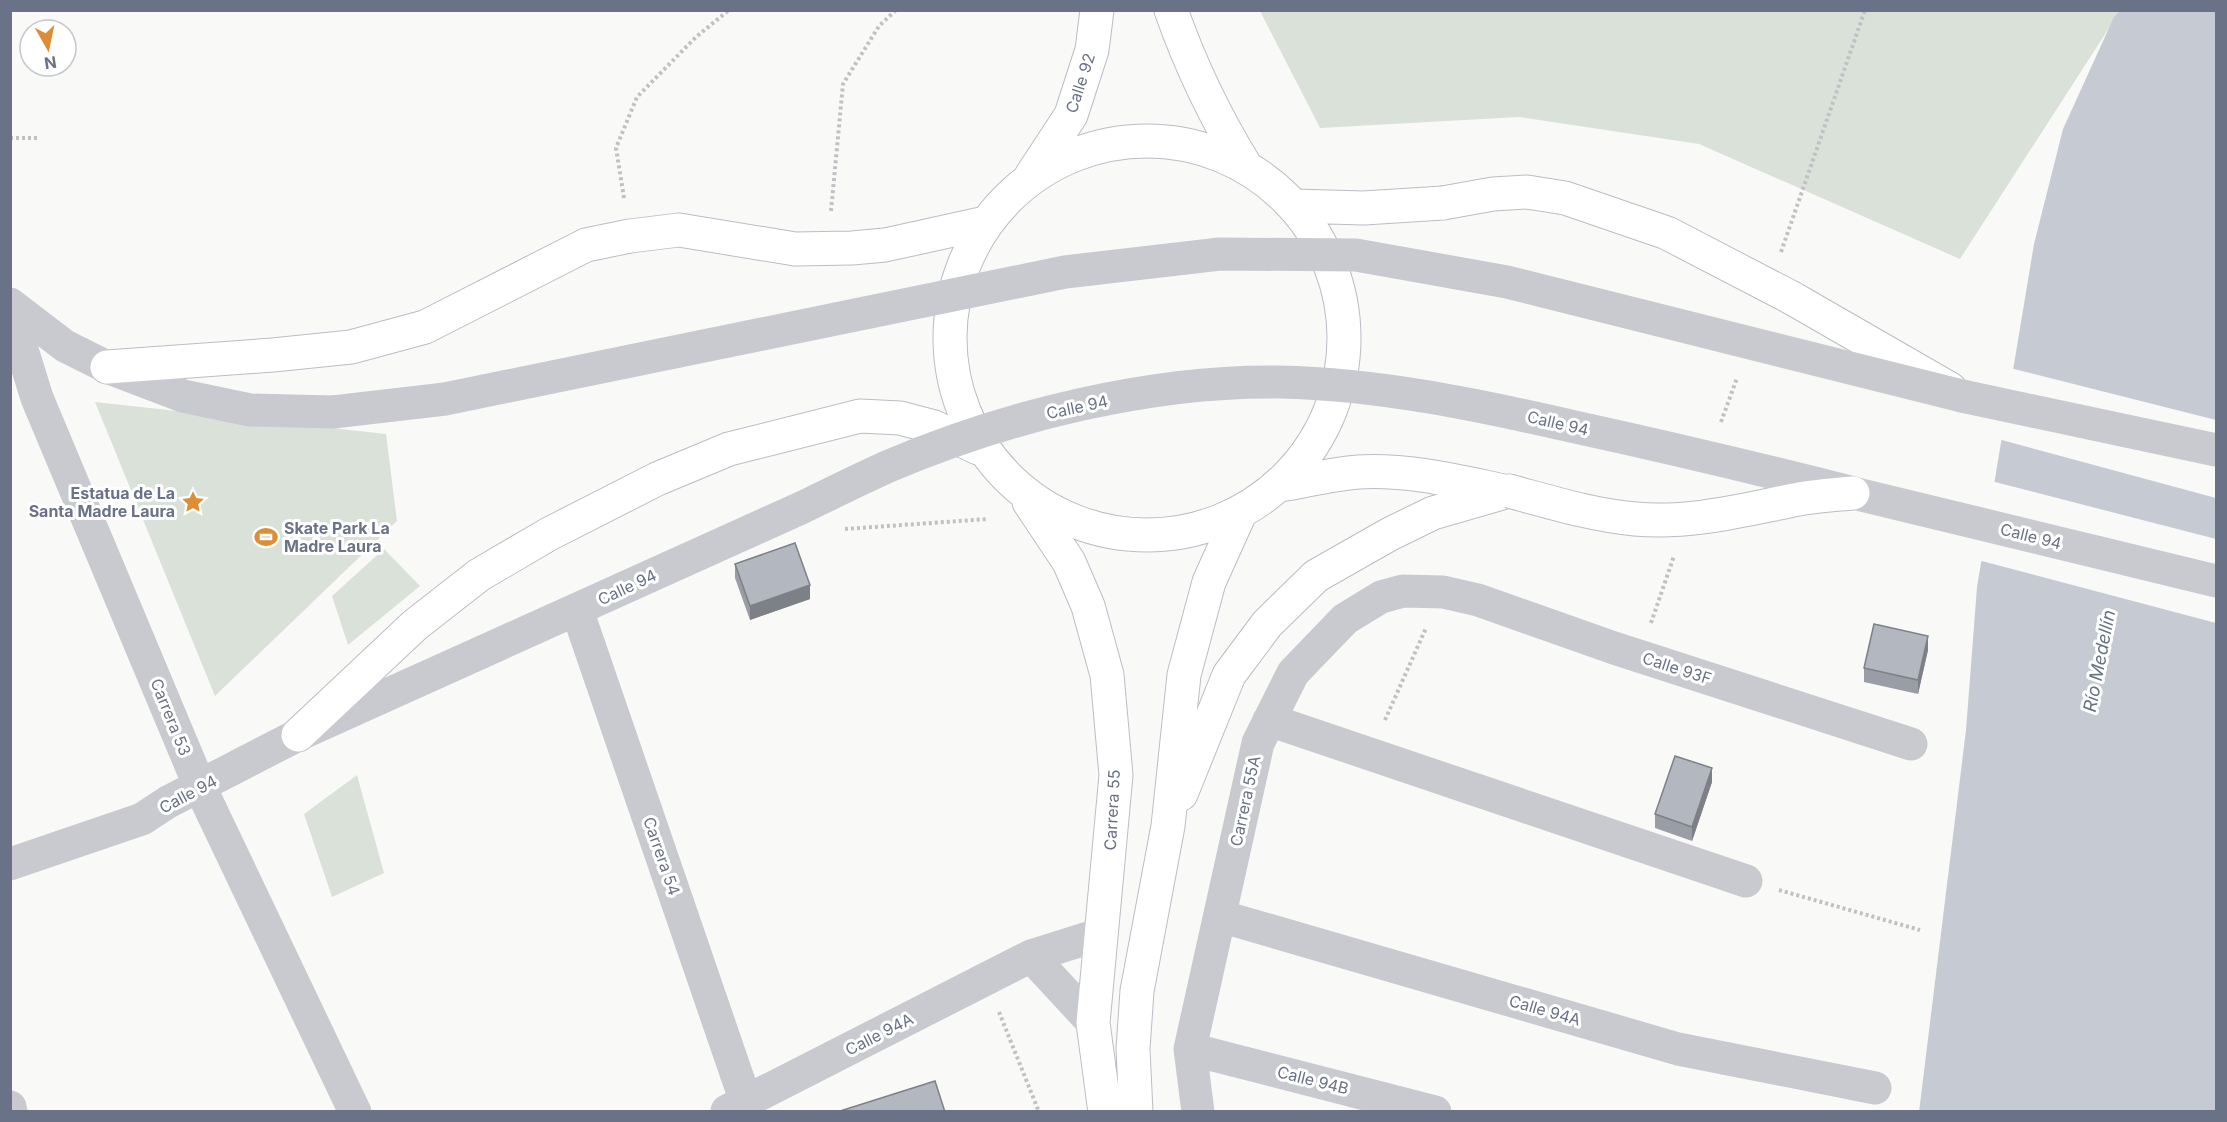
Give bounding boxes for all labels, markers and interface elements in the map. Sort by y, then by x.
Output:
north arrow [18,18,78,78]
street label: Calle 92 [1061,50,1099,116]
text: N [43,52,58,74]
street label: Calle 94 [1044,391,1110,423]
street label: Calle 94 [1525,406,1591,440]
place label: Estatua de La Santa Madre Laura [29,483,175,521]
place icon: Estatua de La Santa Madre Laura [180,489,206,515]
place label: Skate Park La Madre Laura [284,518,390,556]
street label: Calle 94 [1998,519,2064,553]
sports icon: Skate Park La Madre Laura [253,524,279,550]
street label: Calle 94 [594,565,660,609]
water label: Río Medellín [2079,608,2119,714]
street label: Calle 93F [1640,647,1714,689]
street label: Carrera 53 [147,676,195,758]
street label: Carrera 55A [1226,754,1264,848]
street label: Carrera 55 [1100,769,1124,851]
street label: Calle 94 [156,770,220,818]
street label: Carrera 54 [639,814,685,898]
street label: Calle 94A [1507,990,1583,1030]
street label: Calle 94A [842,1008,916,1060]
street label: Calle 94B [1275,1061,1351,1099]

